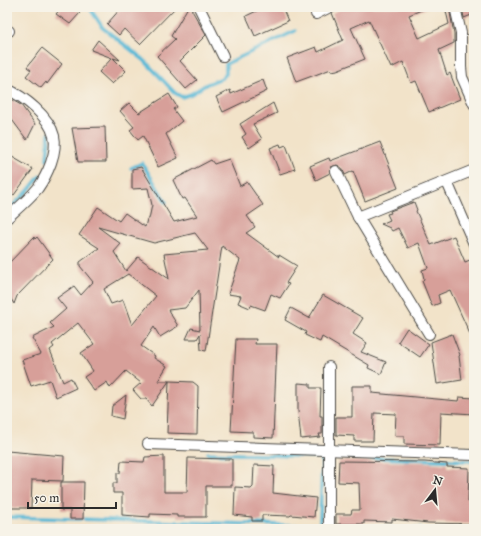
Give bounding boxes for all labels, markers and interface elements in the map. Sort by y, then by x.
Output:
north arrow [415,470,455,510]
text: N [431,473,445,489]
scale bar [28,484,116,510]
text: 50 m [34,491,59,505]

